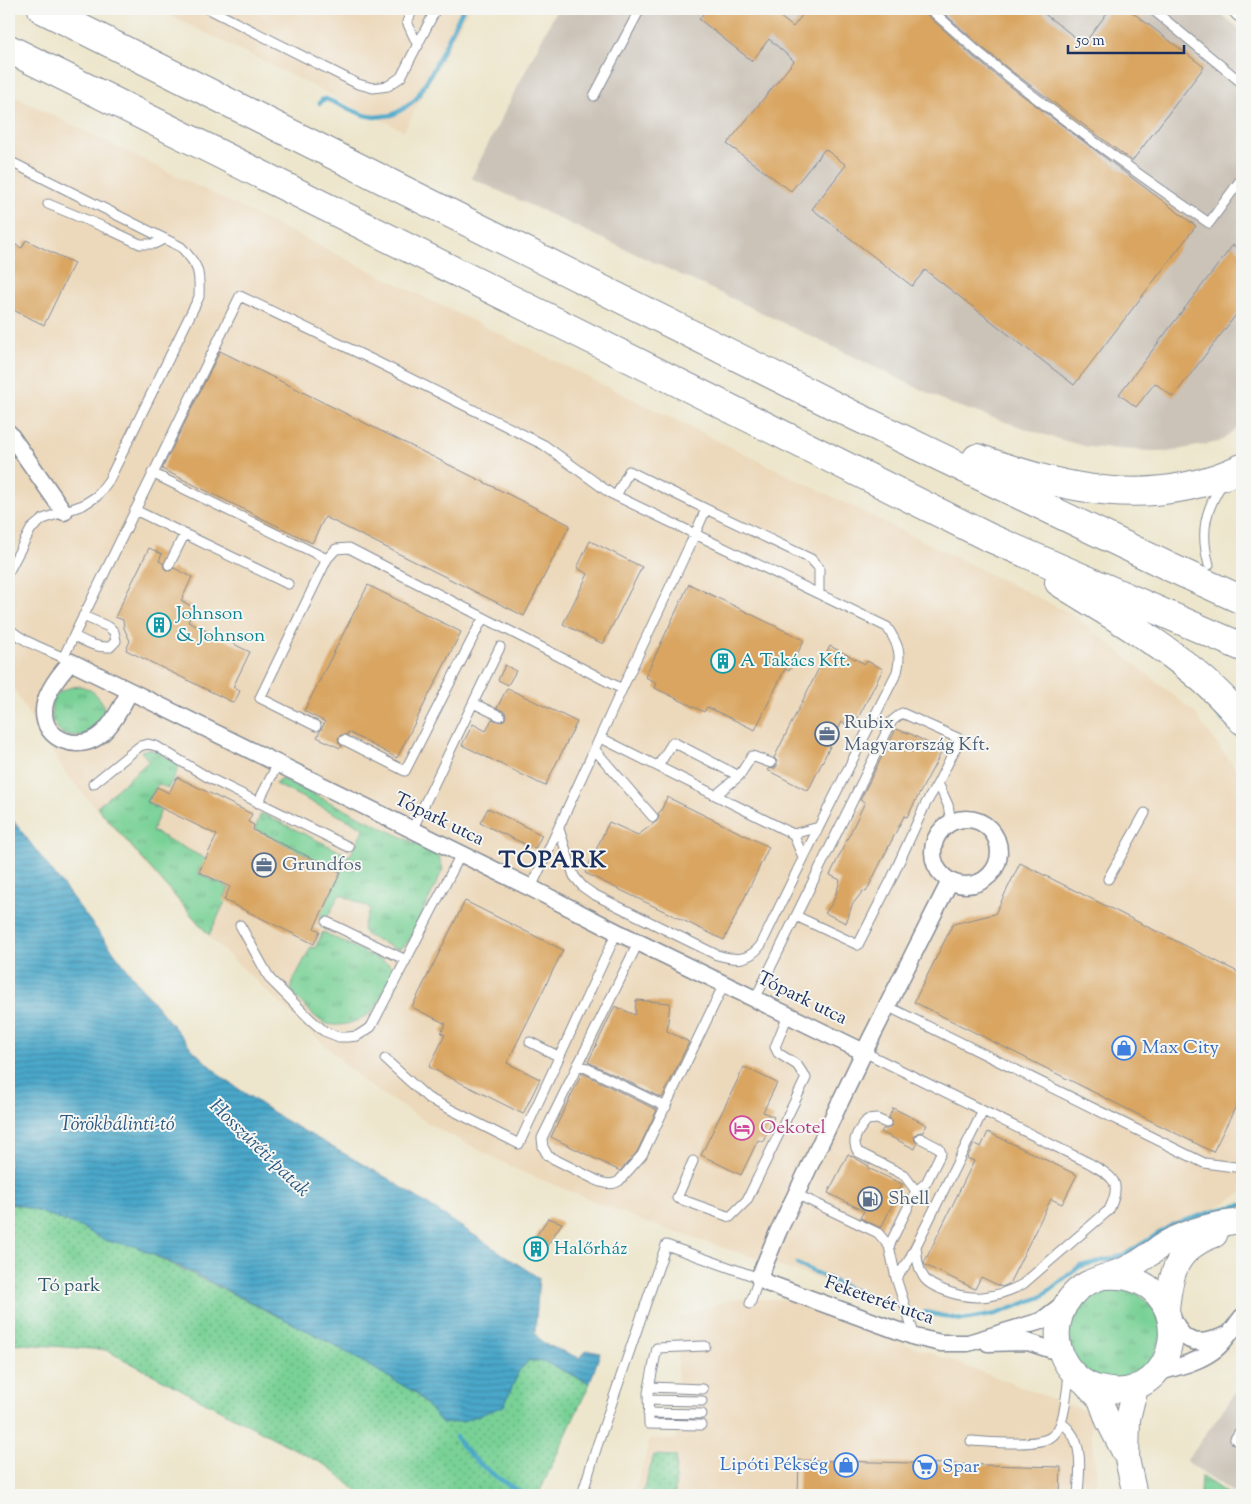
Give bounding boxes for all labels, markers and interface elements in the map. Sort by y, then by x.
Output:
scale bar [1068,22,1185,54]
text: 50 m [1075,31,1105,52]
place label: Johnson & Johnson [175,601,265,650]
building icon: Johnson & Johnson [146,612,172,638]
building icon: A Takács Kft. [710,648,736,674]
place label: A Takács Kft. [740,648,850,675]
place label: Rubix Magyarország Kft. [844,710,990,759]
office icon: Rubix Magyarország Kft. [814,721,840,747]
street label: Tópark utca [389,787,489,854]
district label: TÓPARK [499,844,607,878]
office icon: Grundfos [251,852,277,878]
place label: Grundfos [282,852,361,879]
street label: Tópark utca [752,966,852,1033]
shop icon: Max City [1111,1035,1137,1061]
place label: Max City [1142,1035,1220,1062]
water label: Hosszúréti-patak [202,1093,316,1205]
water label: Törökbálinti-tó [59,1111,175,1140]
hotel icon: Oekotel [729,1115,755,1141]
place label: Oekotel [760,1115,826,1142]
fuel station icon: Shell [857,1186,883,1212]
place label: Shell [888,1186,930,1213]
building icon: Halőrház [523,1236,549,1262]
place label: Halőrház [554,1236,627,1263]
street label: Feketerét utca [821,1270,938,1332]
park label: Tó park [38,1273,101,1300]
place label: Lipóti Pékség [720,1452,828,1479]
shop icon: Lipóti Pékség [833,1452,859,1478]
supermarket icon: Spar [912,1454,938,1480]
place label: Spar [942,1454,980,1481]

